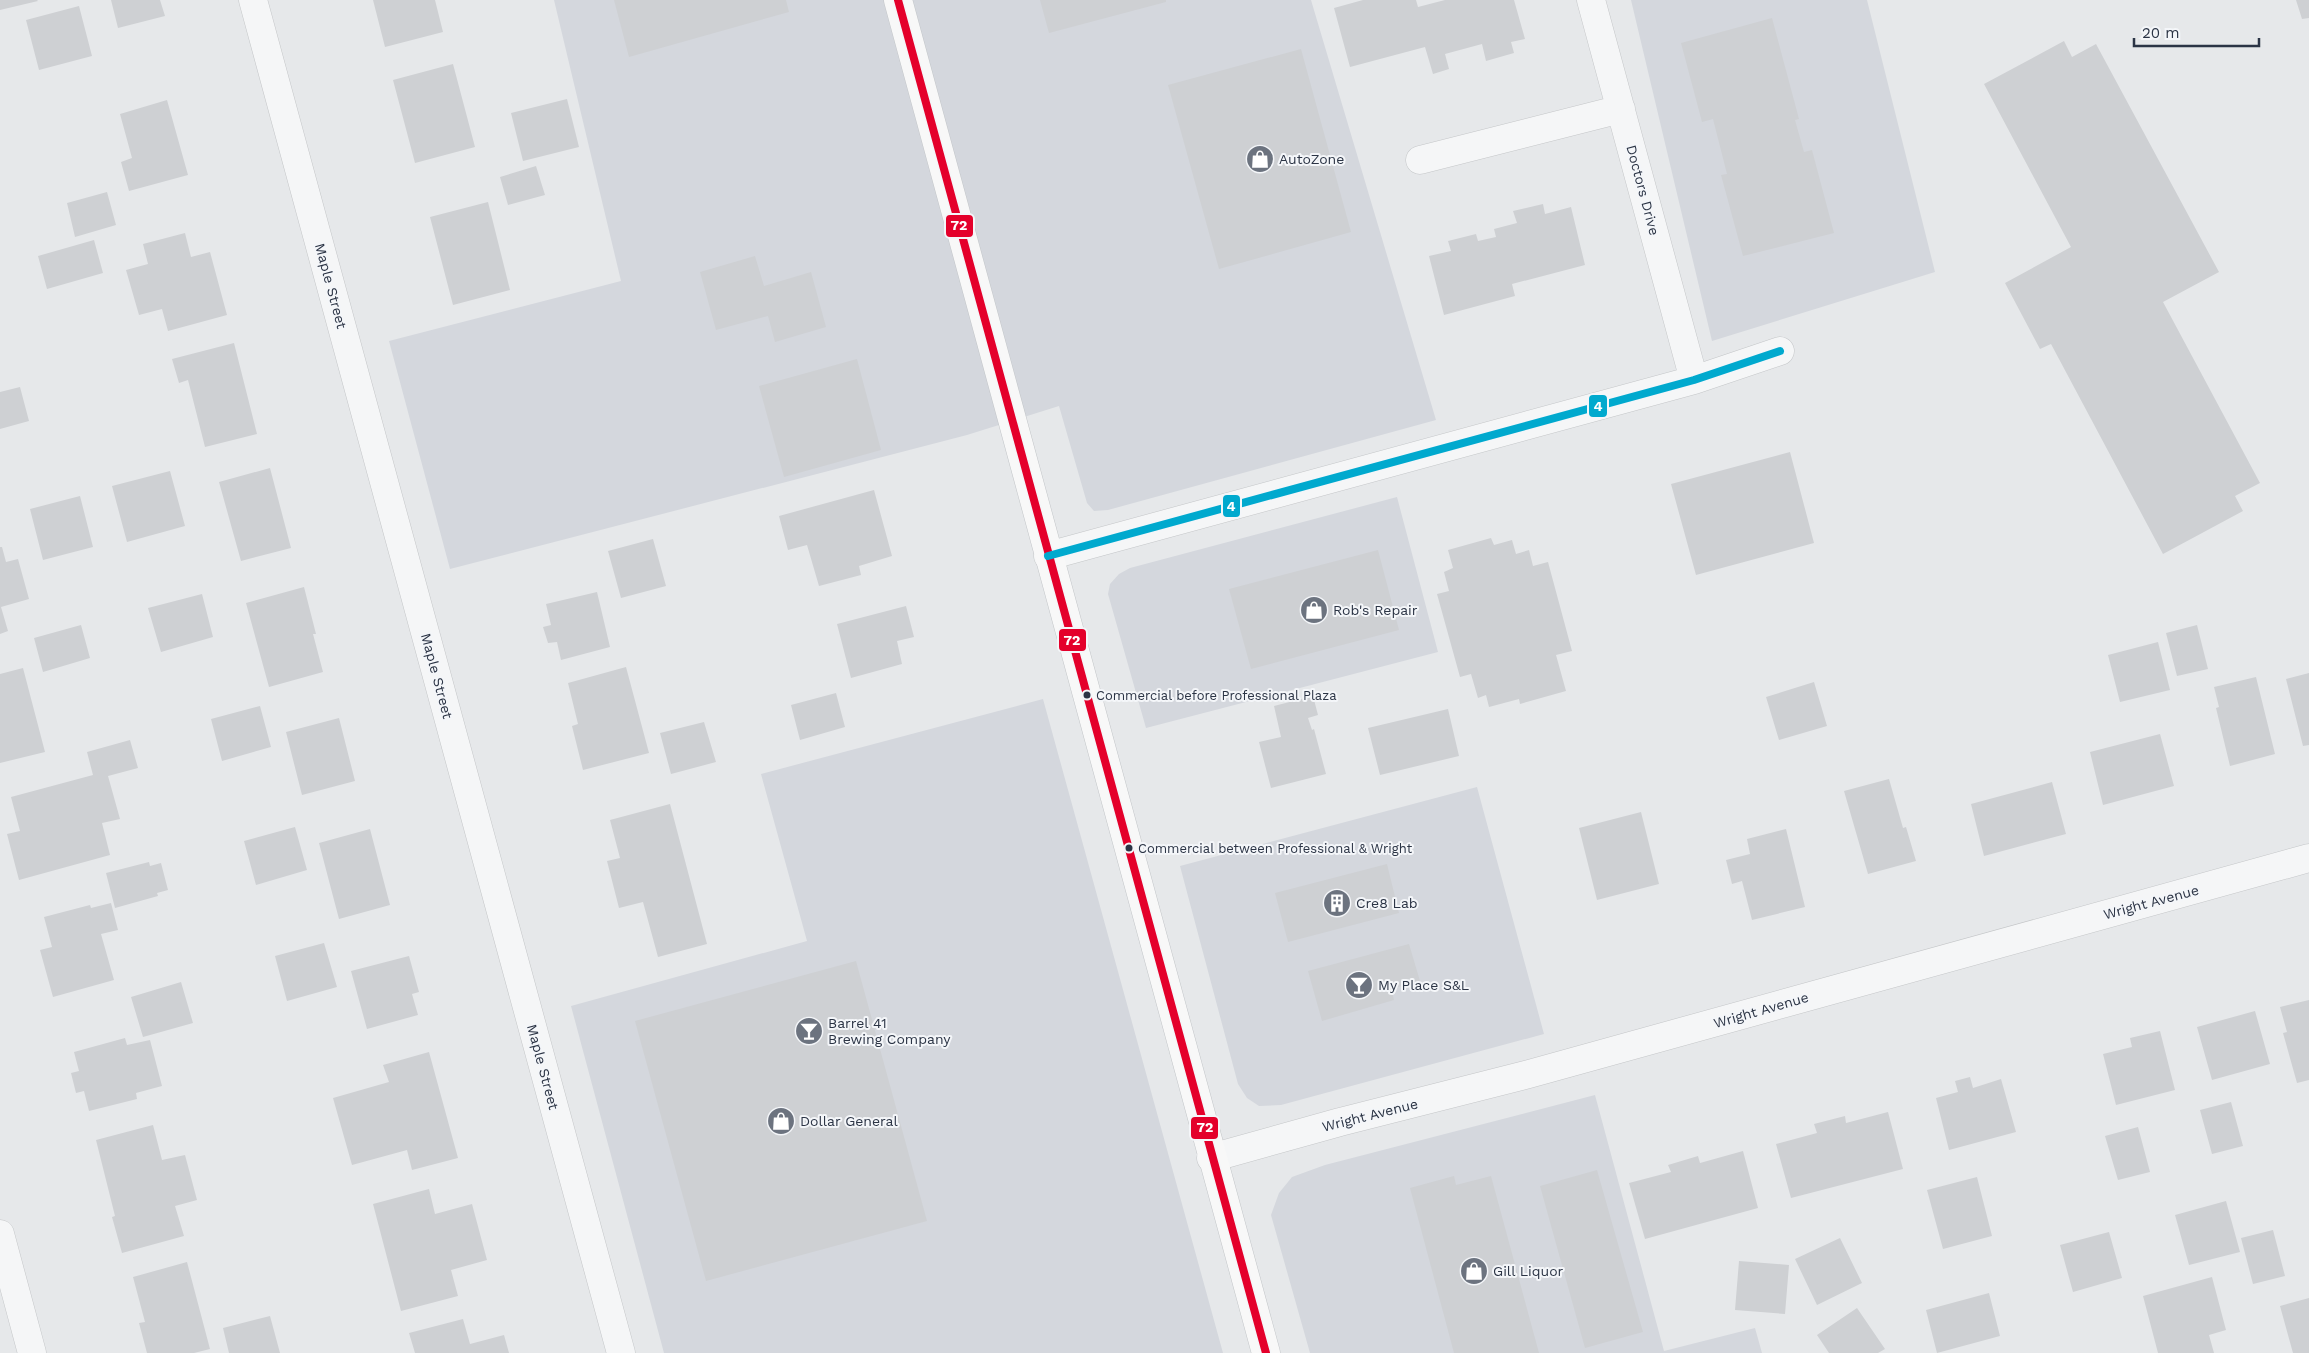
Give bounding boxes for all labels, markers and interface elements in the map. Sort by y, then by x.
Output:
scale bar [2134,15,2259,47]
text: 20 m [2142,24,2180,42]
street label: Doctors Drive [1623,143,1663,237]
shop icon: AutoZone [1245,144,1275,174]
place label: AutoZone [1279,151,1344,167]
line badge: 72 [945,214,974,238]
text: 72 [951,217,967,233]
street label: Maple Street [312,241,350,331]
line badge: 4 [1588,394,1608,418]
text: 4 [1593,398,1603,414]
line badge: 4 [1222,494,1241,518]
text: 4 [1226,498,1236,514]
shop icon: Rob's Repair [1299,595,1329,625]
place label: Rob's Repair [1333,602,1418,618]
line badge: 72 [1058,628,1087,652]
street label: Maple Street [418,631,456,721]
text: 72 [1064,632,1080,648]
place label: Commercial before Professional Plaza [1096,688,1337,703]
marker: Commercial before Professional Plaza [1082,690,1092,700]
place label: Commercial between Professional & Wright [1138,841,1413,856]
marker: Commercial between Professional & Wright [1124,843,1134,853]
street label: Wright Avenue [2102,882,2200,922]
building icon: Cre8 Lab [1322,888,1352,918]
place label: Cre8 Lab [1356,895,1418,911]
bar icon: My Place S&L [1344,970,1374,1000]
place label: My Place S&L [1378,977,1469,993]
street label: Wright Avenue [1712,989,1810,1031]
place label: Barrel 41 Brewing Company [828,1015,951,1047]
bar icon: Barrel 41 Brewing Company [794,1016,824,1046]
street label: Maple Street [524,1022,562,1112]
street label: Wright Avenue [1320,1095,1420,1135]
shop icon: Dollar General [766,1106,796,1136]
place label: Dollar General [800,1113,899,1129]
line badge: 72 [1190,1116,1219,1140]
text: 72 [1197,1119,1213,1135]
shop icon: Gill Liquor [1459,1256,1489,1286]
place label: Gill Liquor [1493,1263,1564,1279]

